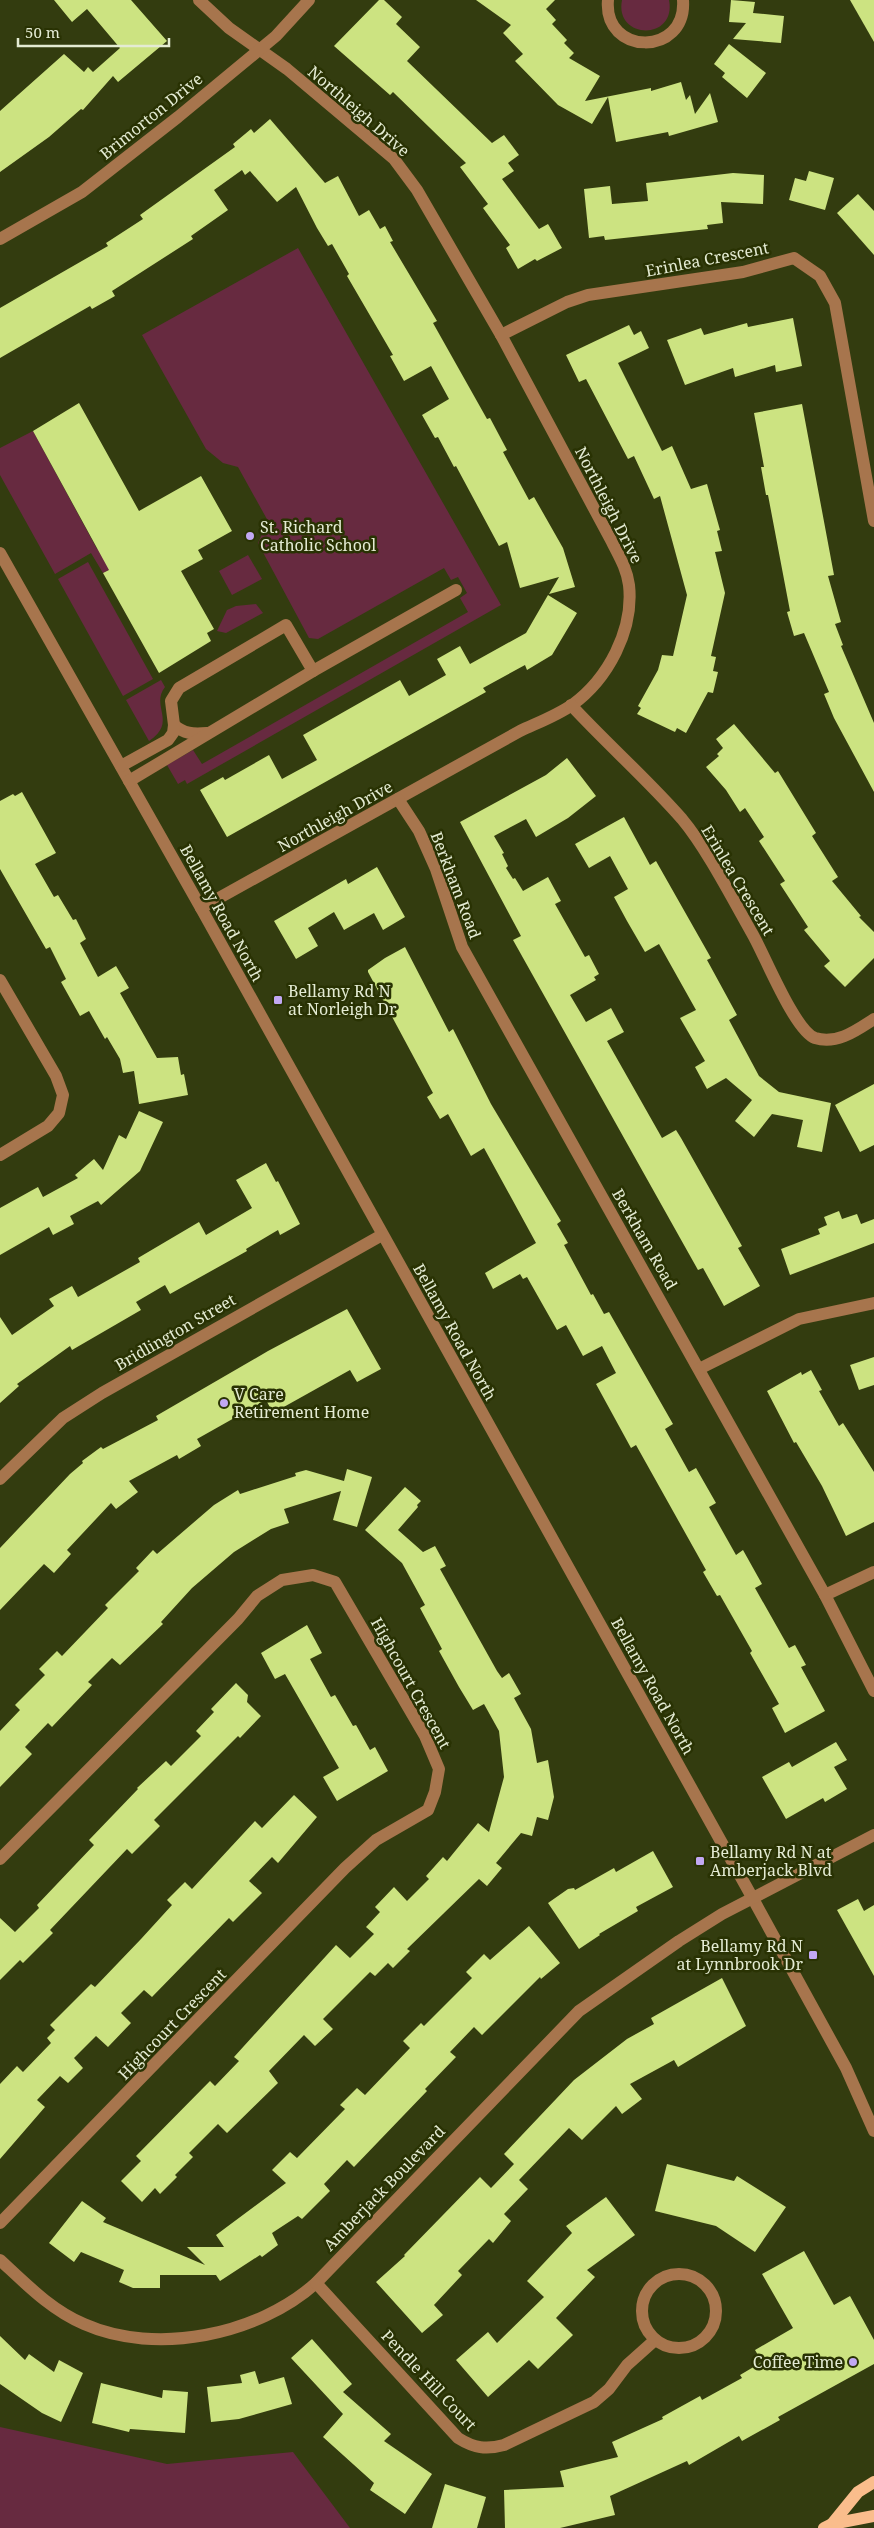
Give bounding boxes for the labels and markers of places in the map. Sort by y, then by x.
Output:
place label: St. Richard Catholic School [260,516,376,556]
marker: St. Richard Catholic School [244,530,256,542]
place label: Bellamy Rd N at Norleigh Dr [288,980,397,1020]
marker: Bellamy Rd N at Norleigh Dr [272,994,284,1006]
place label: V Care Retirement Home [234,1383,369,1423]
marker: V Care Retirement Home [218,1397,230,1409]
place label: Bellamy Rd N at Amberjack Blvd [710,1841,832,1881]
marker: Bellamy Rd N at Amberjack Blvd [694,1855,706,1867]
place label: Bellamy Rd N at Lynnbrook Dr [677,1935,803,1975]
marker: Bellamy Rd N at Lynnbrook Dr [807,1949,819,1961]
place label: Coffee Time [753,2351,843,2373]
marker: Coffee Time [847,2356,859,2368]

